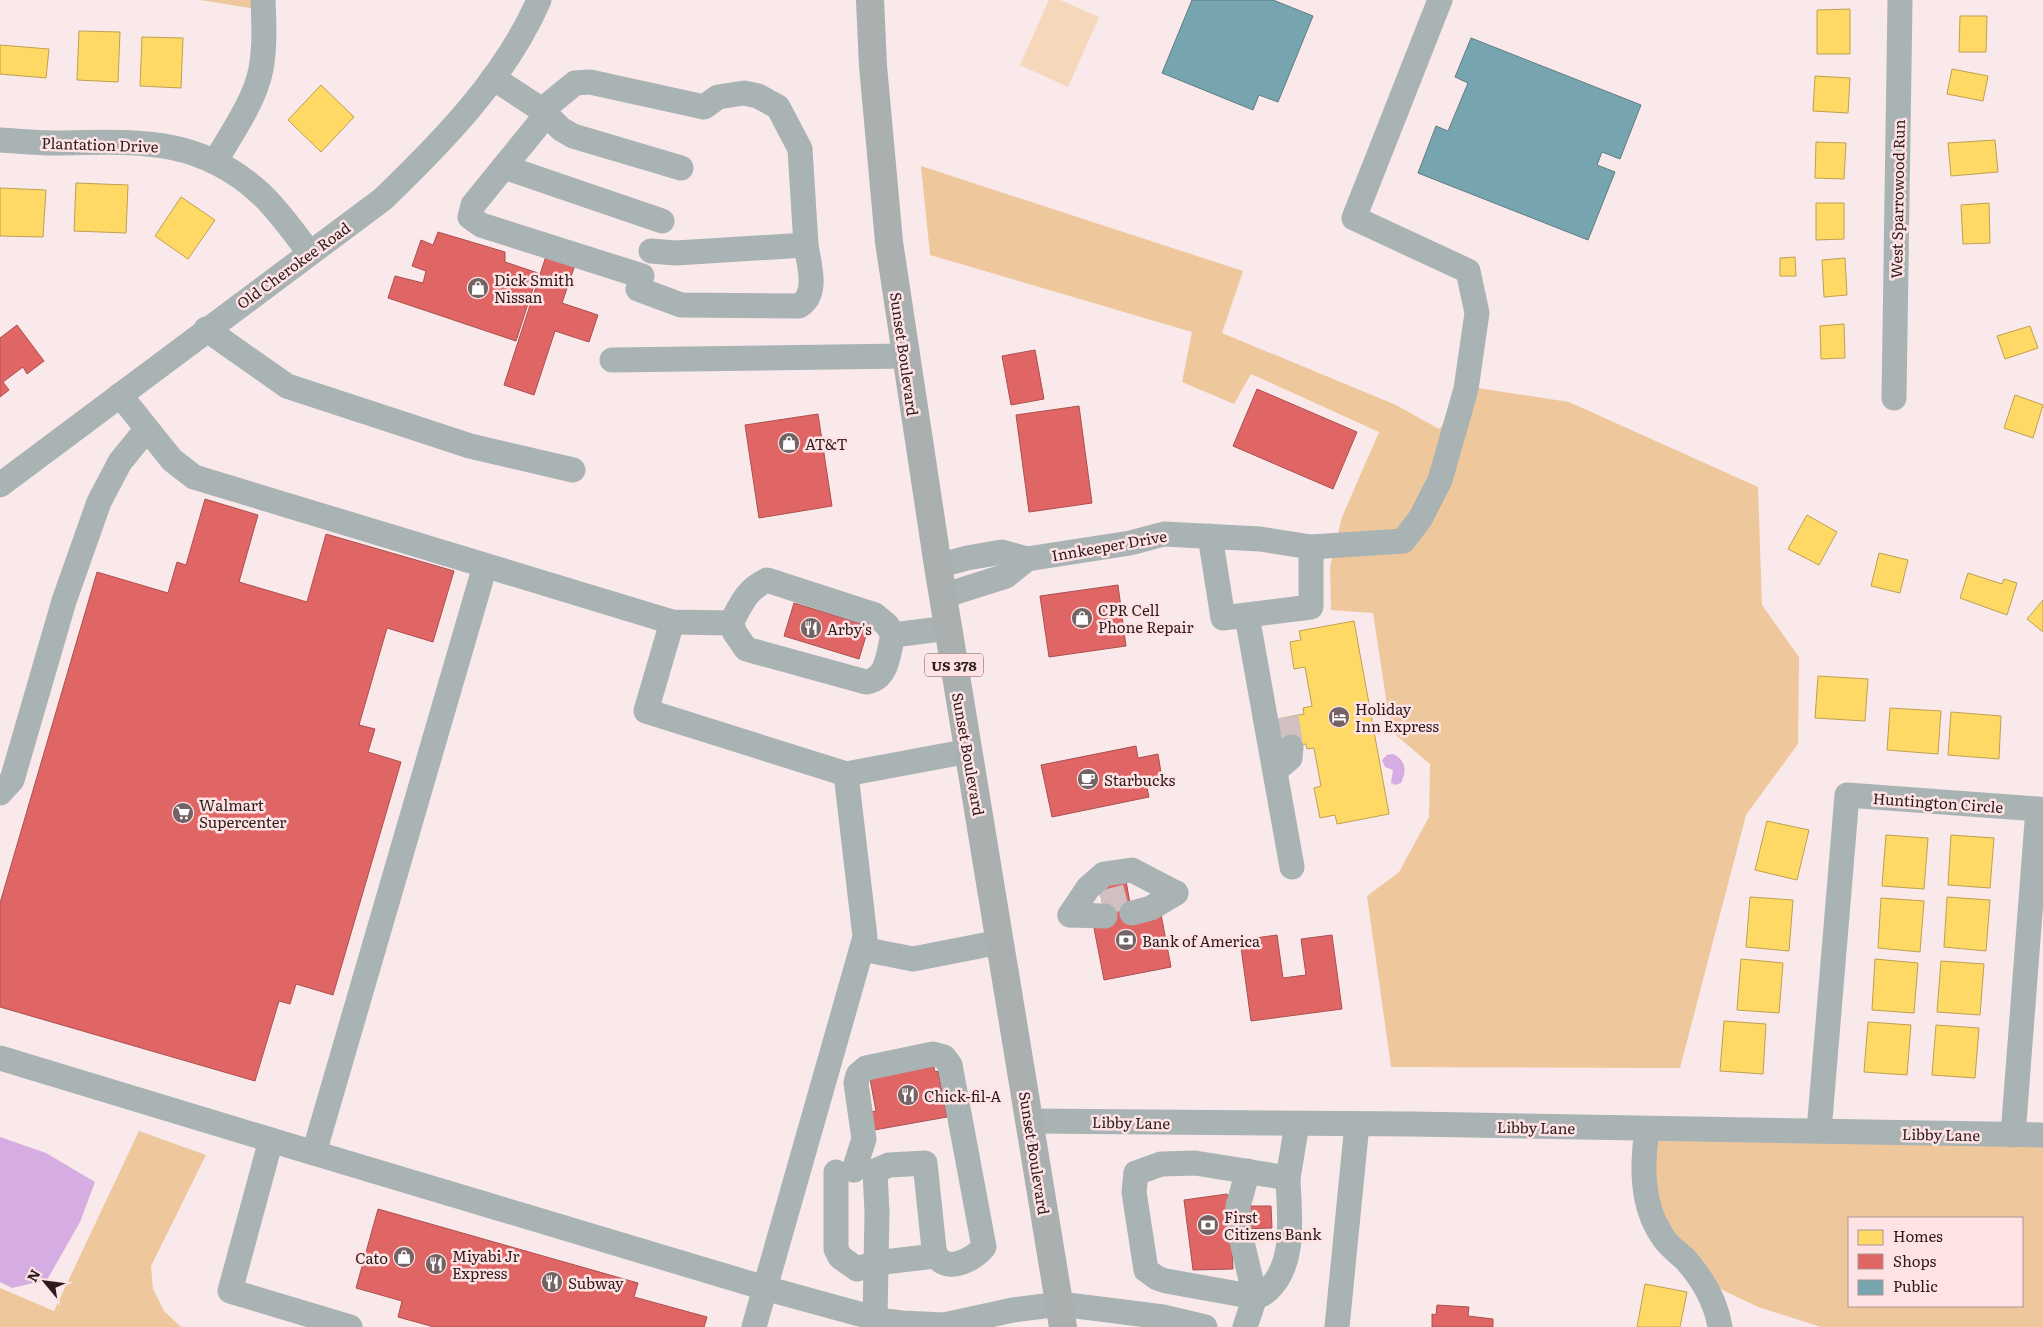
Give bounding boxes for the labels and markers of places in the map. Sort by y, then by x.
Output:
place label: Dick Smith Nissan [494,268,574,308]
shop icon: Dick Smith Nissan [466,276,490,300]
shop icon: AT&T [777,431,801,455]
place label: AT&T [805,432,848,455]
place label: CPR Cell Phone Repair [1098,598,1194,638]
shop icon: CPR Cell Phone Repair [1070,606,1094,630]
restaurant icon: Arby's [799,616,823,640]
place label: Arby's [827,617,872,640]
place label: Holiday Inn Express [1355,697,1439,737]
hotel icon: Holiday Inn Express [1327,705,1351,729]
cafe icon: Starbucks [1076,767,1100,791]
place label: Starbucks [1104,768,1176,791]
place label: Walmart Supercenter [199,793,286,833]
supermarket icon: Walmart Supercenter [171,801,195,825]
bank icon: Bank of America [1114,928,1138,952]
place label: Bank of America [1142,929,1261,952]
restaurant icon: Chick-fil-A [896,1083,920,1107]
place label: Chick-fil-A [924,1084,1001,1107]
place label: First Citizens Bank [1224,1205,1322,1245]
bank icon: First Citizens Bank [1196,1213,1220,1237]
place label: Miyabi Jr Express [452,1244,520,1284]
shop icon: Cato [392,1245,416,1269]
place label: Cato [355,1246,388,1269]
restaurant icon: Miyabi Jr Express [424,1252,448,1276]
restaurant icon: Subway [540,1270,564,1294]
place label: Subway [568,1271,624,1294]

